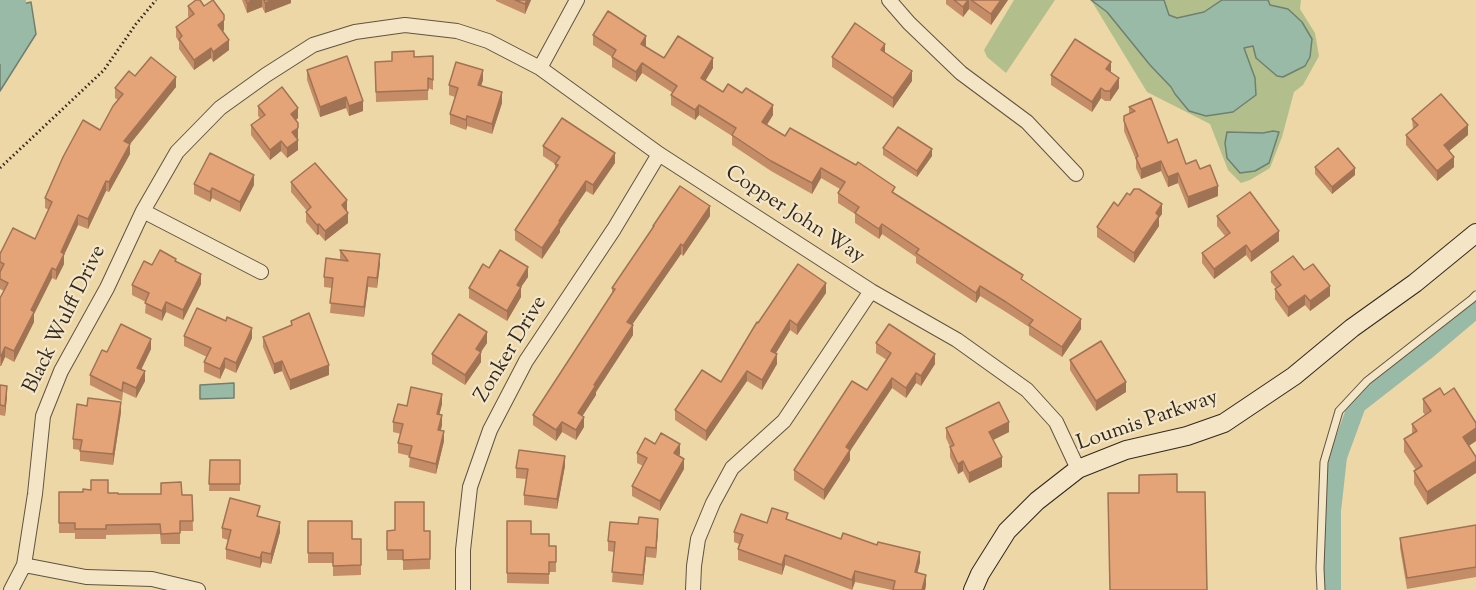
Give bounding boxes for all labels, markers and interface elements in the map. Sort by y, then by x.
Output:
street label: Copper John Way [719,161,869,271]
street label: Black Wulff Drive [19,242,113,398]
street label: Zonker Drive [470,292,554,408]
street label: Loumis Parkway [1074,386,1222,458]

